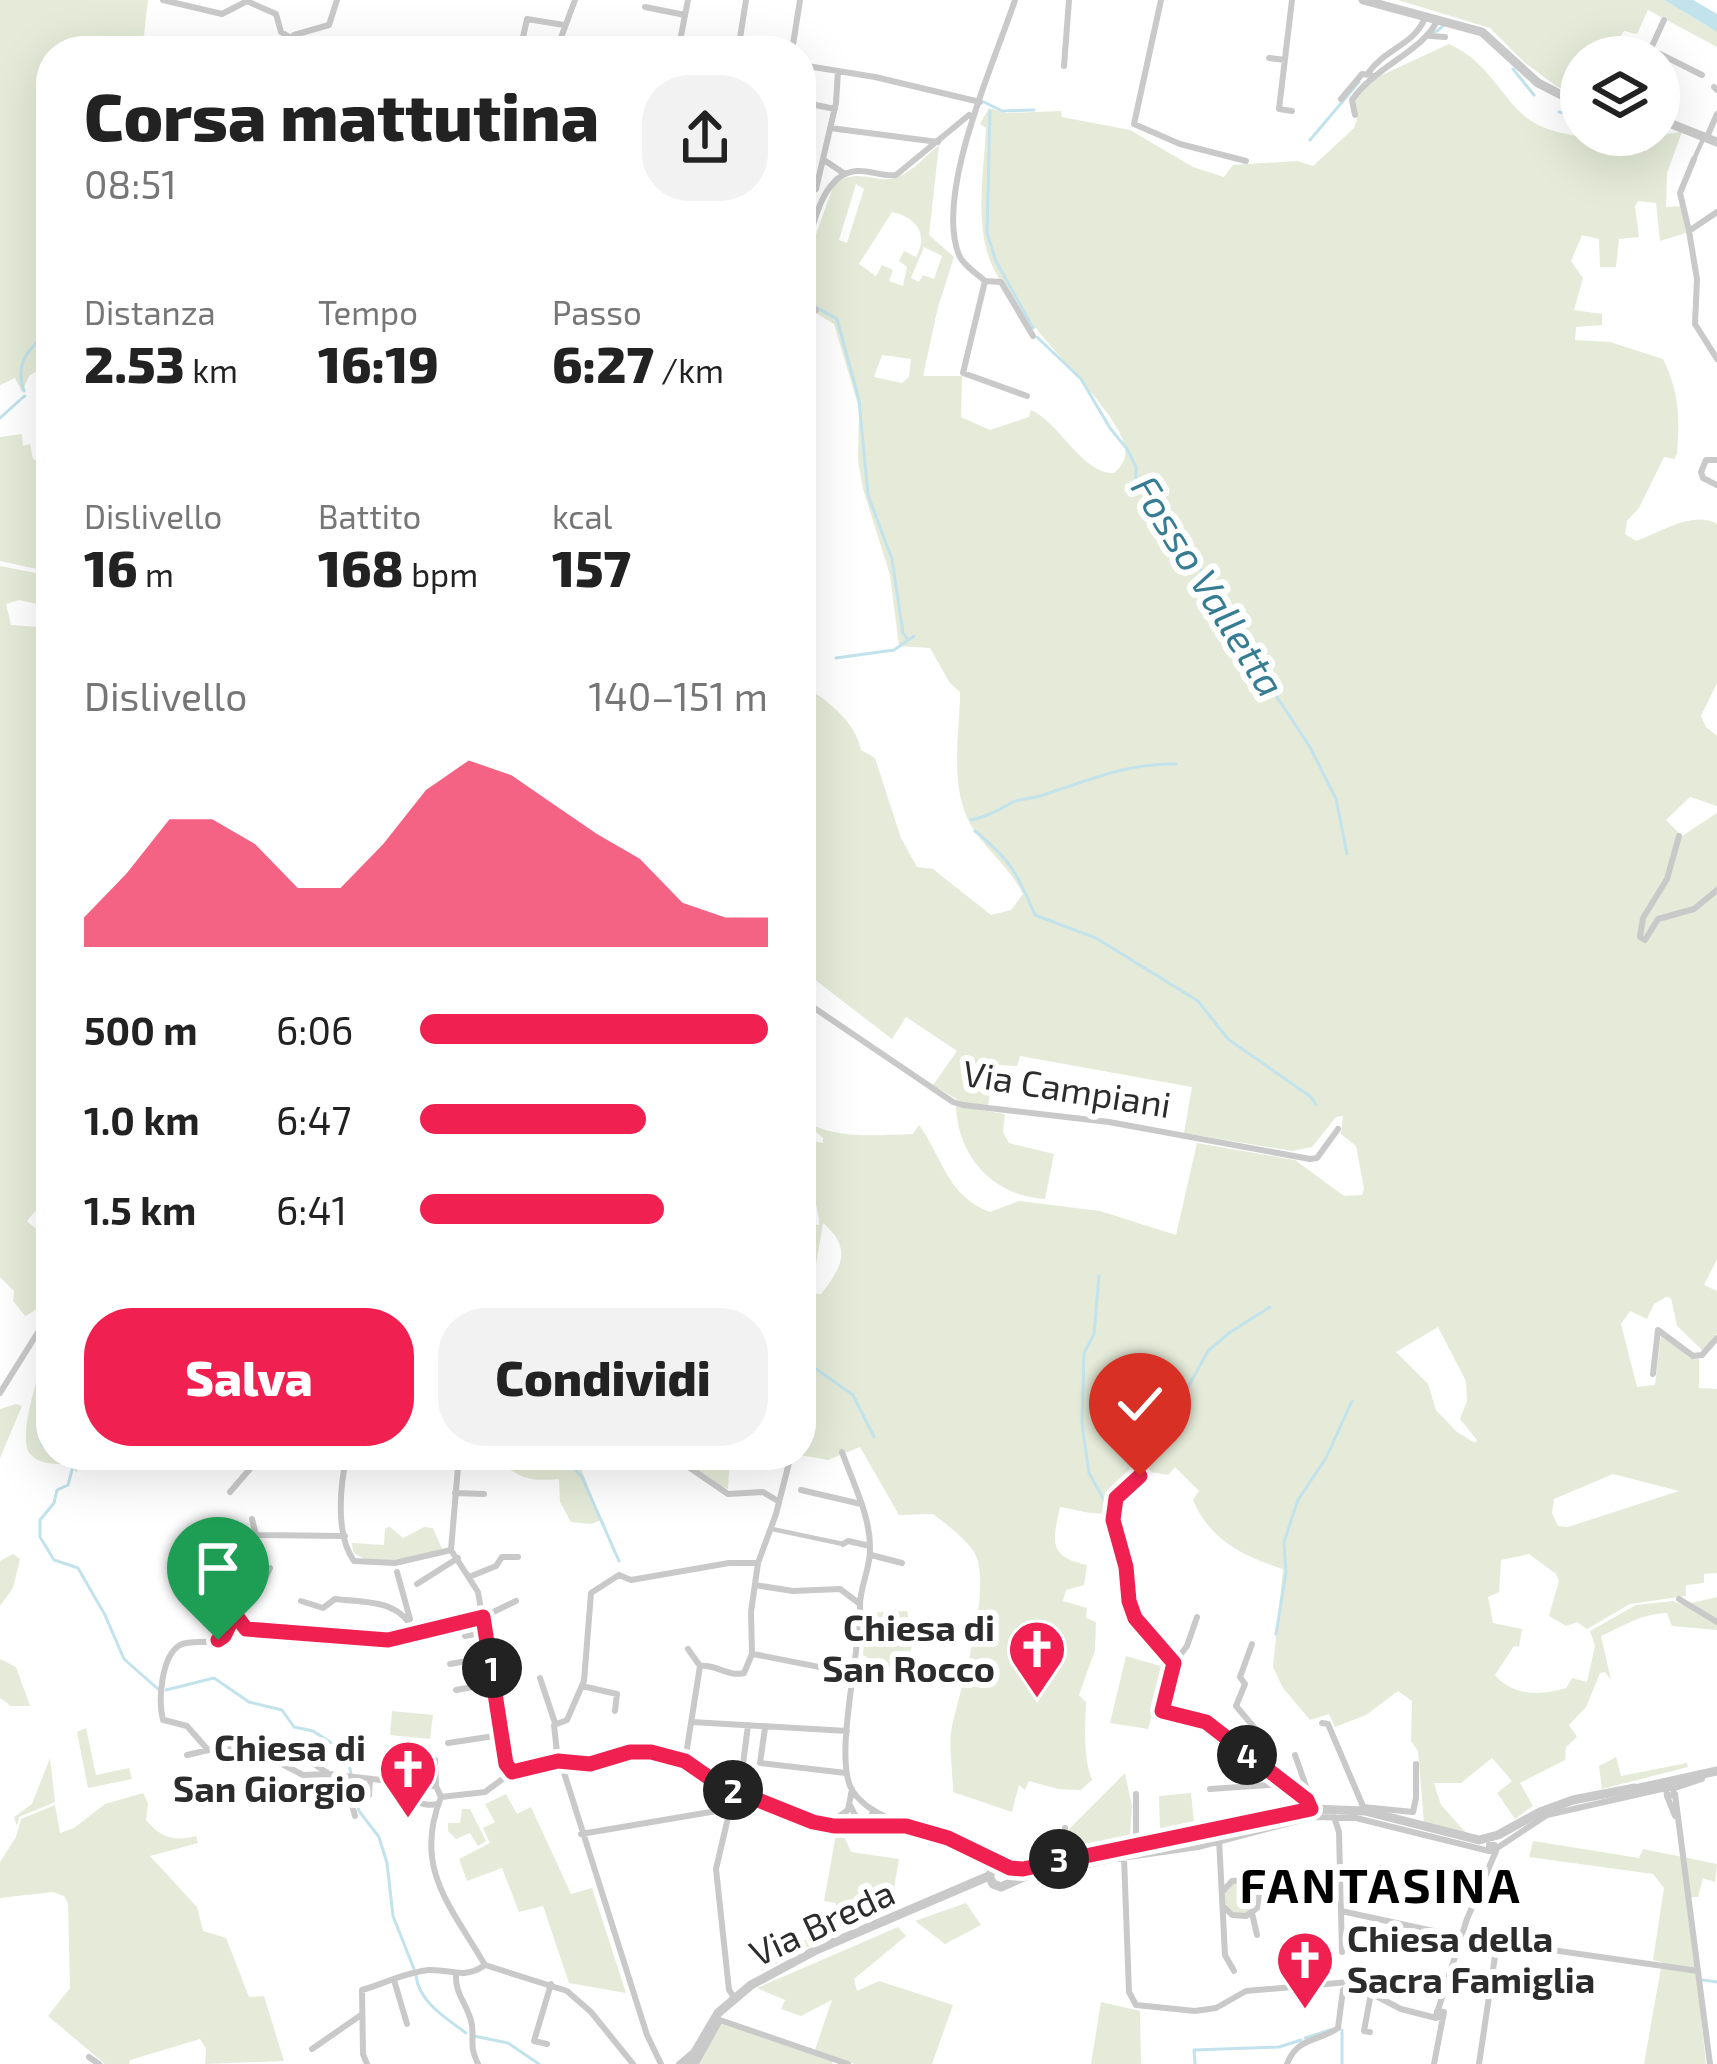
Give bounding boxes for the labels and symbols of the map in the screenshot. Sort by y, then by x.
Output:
water label: Fosso Valletta [1123,466,1296,704]
street label: Via Campiani [960,1050,1174,1125]
pin [1089,1353,1191,1476]
pin [167,1517,269,1640]
place label: Chiesa di San Rocco [822,1605,995,1689]
church icon: Chiesa di San Rocco [1006,1618,1068,1700]
pin: 1 [462,1638,522,1698]
place label: Chiesa di San Giorgio [173,1725,366,1809]
pin: 4 [1217,1725,1277,1785]
church icon: Chiesa di San Giorgio [377,1738,439,1820]
pin: 2 [703,1760,763,1820]
pin: 3 [1029,1829,1089,1889]
district label: FANTASINA [1239,1855,1523,1913]
street label: Via Breda [742,1869,901,1974]
place label: Chiesa della Sacra Famiglia [1347,1916,1595,2000]
church icon: Chiesa della Sacra Famiglia [1274,1929,1336,2011]

